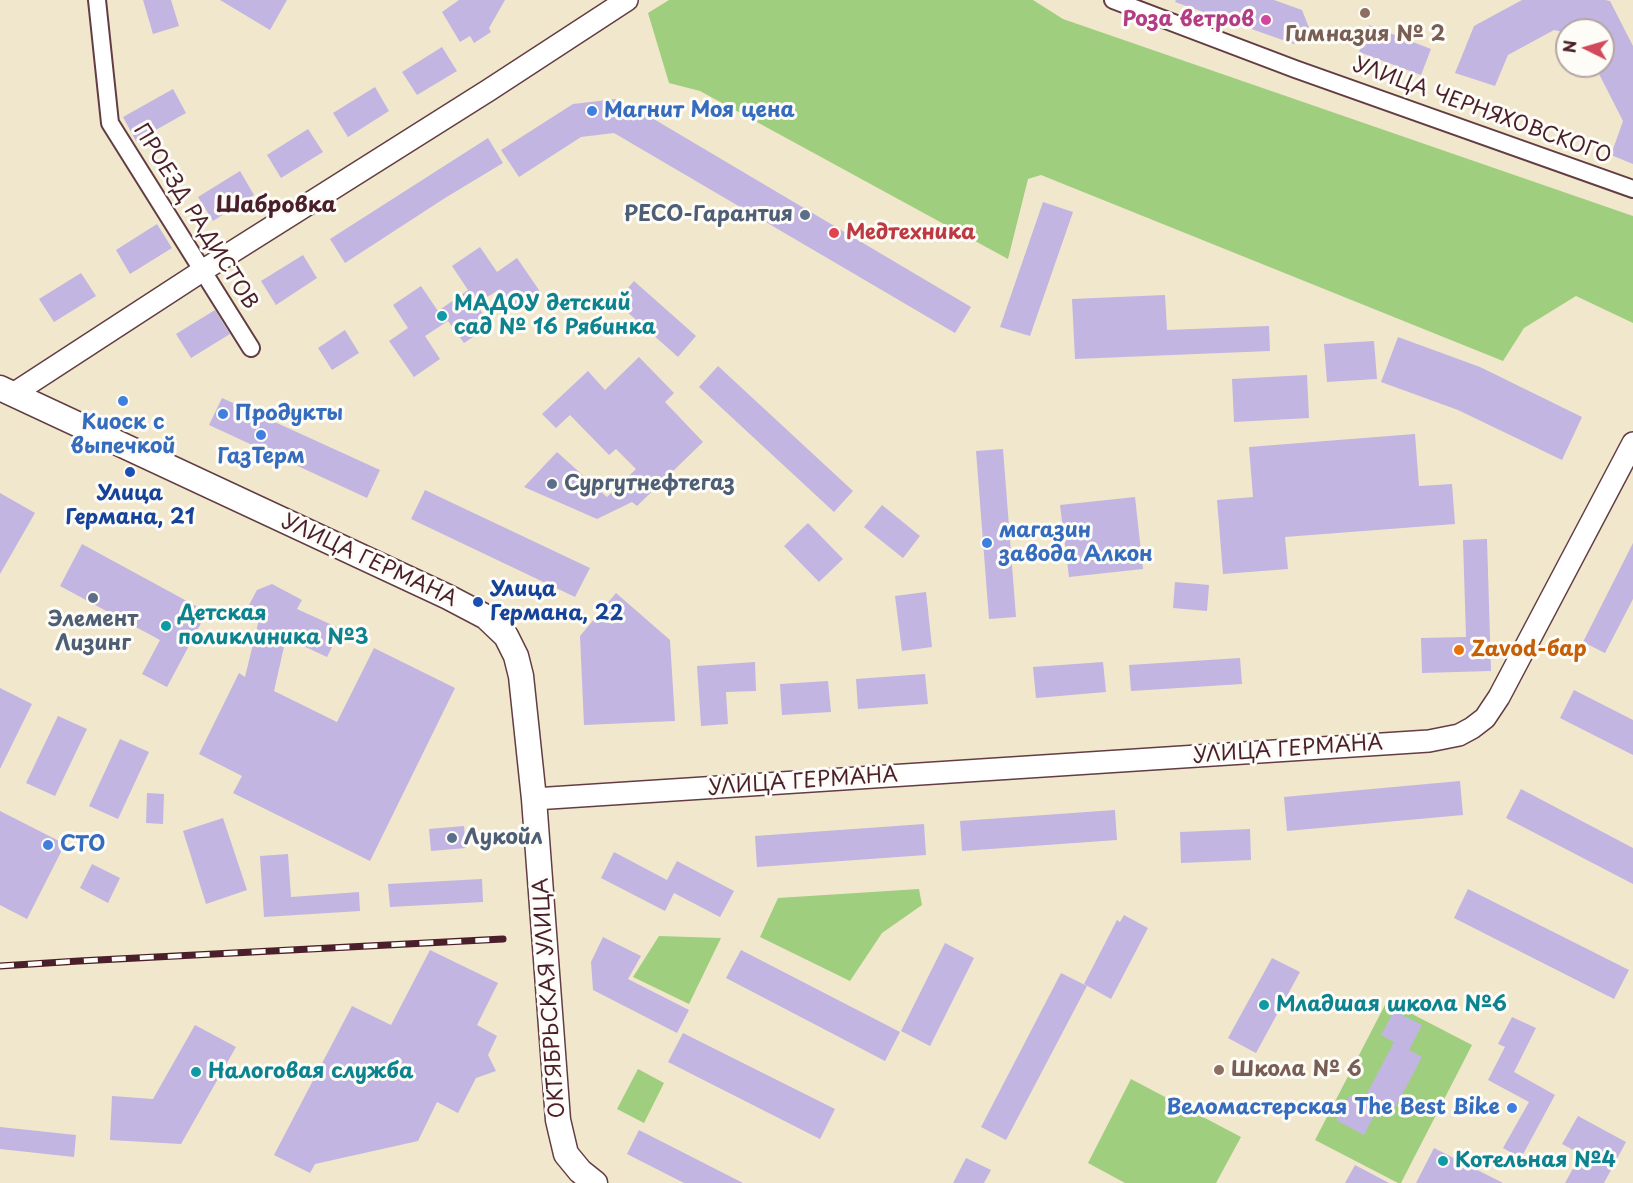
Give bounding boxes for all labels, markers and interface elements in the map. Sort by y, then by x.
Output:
marker: Гимназия № 2 [1358,6,1372,20]
place label: Роза ветров [1122,7,1254,33]
marker: Роза ветров [1259,13,1273,27]
north arrow [1555,18,1615,78]
place label: Гимназия № 2 [1285,22,1445,48]
text: N [1557,39,1582,54]
street label: УЛИЦА ЧЕРНЯХОВСКОГО [1349,52,1615,170]
place label: Магнит Моя цена [604,98,795,124]
marker: Магнит Моя цена [585,104,599,118]
street label: ПРОЕЗД РАДИСТОВ [128,120,262,314]
district label: Шабровка [216,193,336,219]
place label: РЕСО-Гарантия [624,202,793,228]
marker: РЕСО-Гарантия [798,208,812,222]
place label: Медтехника [846,220,976,246]
marker: Медтехника [827,226,841,240]
place label: МАДОУ детский сад № 16 Рябинка [454,291,656,341]
marker: МАДОУ детский сад № 16 Рябинка [435,309,449,323]
marker: Киоск с выпечкой [116,394,130,408]
place label: Продукты [235,401,343,427]
marker: Продукты [216,407,230,421]
place label: Киоск с выпечкой [70,410,176,460]
marker: ГазТерм [254,428,268,442]
place label: ГазТерм [217,444,305,470]
marker: Улица Германа, 21 [123,465,137,479]
place label: Сургутнефтегаз [564,471,735,497]
marker: Сургутнефтегаз [545,477,559,491]
place label: Улица Германа, 21 [65,481,195,531]
street label: УЛИЦА ГЕРМАНА [277,509,461,613]
place label: магазин завода Алкон [999,518,1153,568]
marker: магазин завода Алкон [980,536,994,550]
place label: Улица Германа, 22 [490,577,623,627]
marker: Элемент Лизинг [86,591,100,605]
marker: Улица Германа, 22 [471,595,485,609]
place label: Детская поликлиника №3 [178,601,369,651]
place label: Элемент Лизинг [48,607,138,657]
marker: Детская поликлиника №3 [159,619,173,633]
place label: Zavod-бар [1471,637,1587,663]
marker: Zavod-бар [1452,643,1466,657]
street label: УЛИЦА ГЕРМАНА [1192,731,1384,769]
street label: УЛИЦА ГЕРМАНА [707,763,899,801]
place label: Лукойл [464,825,543,851]
marker: Лукойл [445,831,459,845]
place label: СТО [60,832,105,858]
marker: СТО [41,838,55,852]
street label: ОКТЯБРЬСКАЯ УЛИЦА [529,877,571,1119]
place label: Младшая школа №6 [1276,992,1507,1018]
marker: Младшая школа №6 [1257,998,1271,1012]
place label: Школа № 6 [1231,1057,1361,1083]
place label: Налоговая служба [208,1059,414,1085]
marker: Школа № 6 [1212,1063,1226,1077]
marker: Налоговая служба [189,1065,203,1079]
place label: Веломастерская The Best Bike [1166,1095,1500,1121]
marker: Веломастерская The Best Bike [1505,1101,1519,1115]
place label: Котельная №4 [1455,1148,1616,1174]
marker: Котельная №4 [1436,1154,1450,1168]

